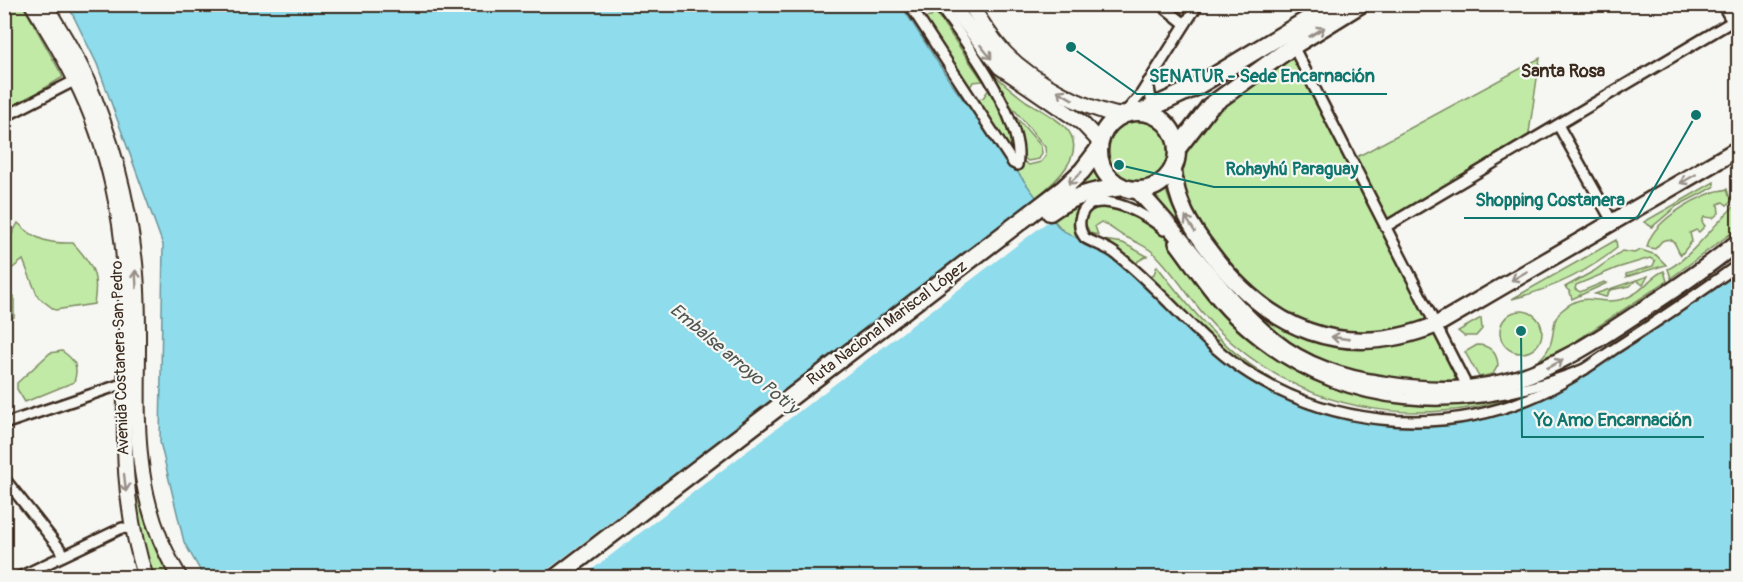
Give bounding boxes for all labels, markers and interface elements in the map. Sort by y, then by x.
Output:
one-way arrow [1308,25,1325,38]
one-way arrow [979,43,992,59]
callout: SENATUR - Sede Encarnación [1137,58,1387,94]
district label: Santa Rosa [1521,60,1606,83]
text: SENATUR - Sede Encarnación [1149,65,1375,88]
one-way arrow [1057,88,1074,101]
callout: Rohayhú Paraguay [1214,151,1371,187]
text: Rohayhú Paraguay [1226,158,1359,181]
one-way arrow [1068,171,1083,185]
one-way arrow [1680,173,1697,185]
callout: Shopping Costanera [1464,182,1637,218]
text: Shopping Costanera [1475,189,1625,212]
one-way arrow [1184,216,1196,233]
street label: Ruta Nacional Mariscal López [803,256,971,390]
street label: Avenida Costanera San Pedro [107,260,133,456]
one-way arrow [131,270,142,289]
one-way arrow [1511,271,1528,283]
water label: Embalse arroyo Poti'y [665,299,805,421]
one-way arrow [1330,333,1350,344]
one-way arrow [1546,358,1564,370]
callout: Yo Amo Encarnación [1522,401,1704,437]
text: Yo Amo Encarnación [1533,409,1692,432]
one-way arrow [120,473,131,493]

